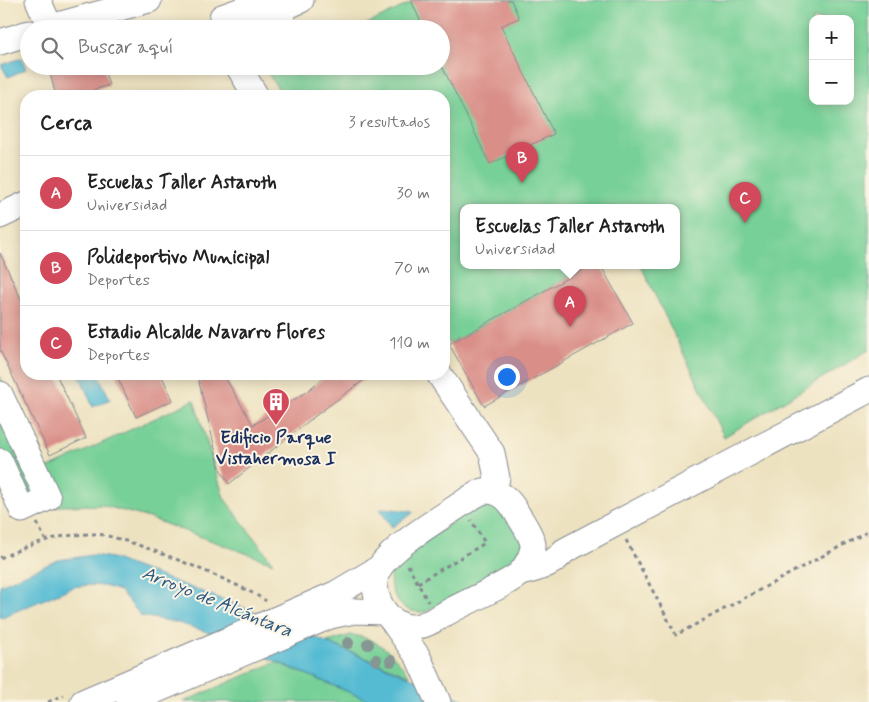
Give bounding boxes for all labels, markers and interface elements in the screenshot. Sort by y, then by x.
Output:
map controls [809,15,854,105]
button: + [809,15,854,60]
search box [20,20,450,75]
icon: search [38,34,66,62]
text: Buscar aquí [78,35,173,60]
button: − [809,60,854,105]
text: Cerca [40,109,93,137]
text: 3 resultados [349,112,430,133]
pin: B [506,142,538,183]
text: Escuelas Taller Astaroth [87,170,277,195]
pin: C [729,182,761,223]
text: A [51,183,61,204]
text: 30 m [397,183,430,204]
text: Universidad [87,195,167,216]
popup [460,204,680,269]
text: Escuelas Taller Astaroth [475,214,665,239]
text: Universidad [475,239,555,260]
text: Polideportivo Municipal [87,245,269,270]
text: B [51,258,61,279]
text: 70 m [394,258,430,279]
text: Deportes [87,270,150,291]
pin: A [554,286,586,327]
text: Estadio Alcalde Navarro Flores [87,320,325,345]
text: C [50,333,62,354]
text: 110 m [389,333,430,354]
text: Deportes [87,345,150,366]
your location [494,364,520,390]
building icon: Edificio Parque Vistahermosa I [261,387,291,426]
place label: Edificio Parque Vistahermosa I [216,426,337,471]
water label: Arroyo de Alcántara [138,561,296,644]

